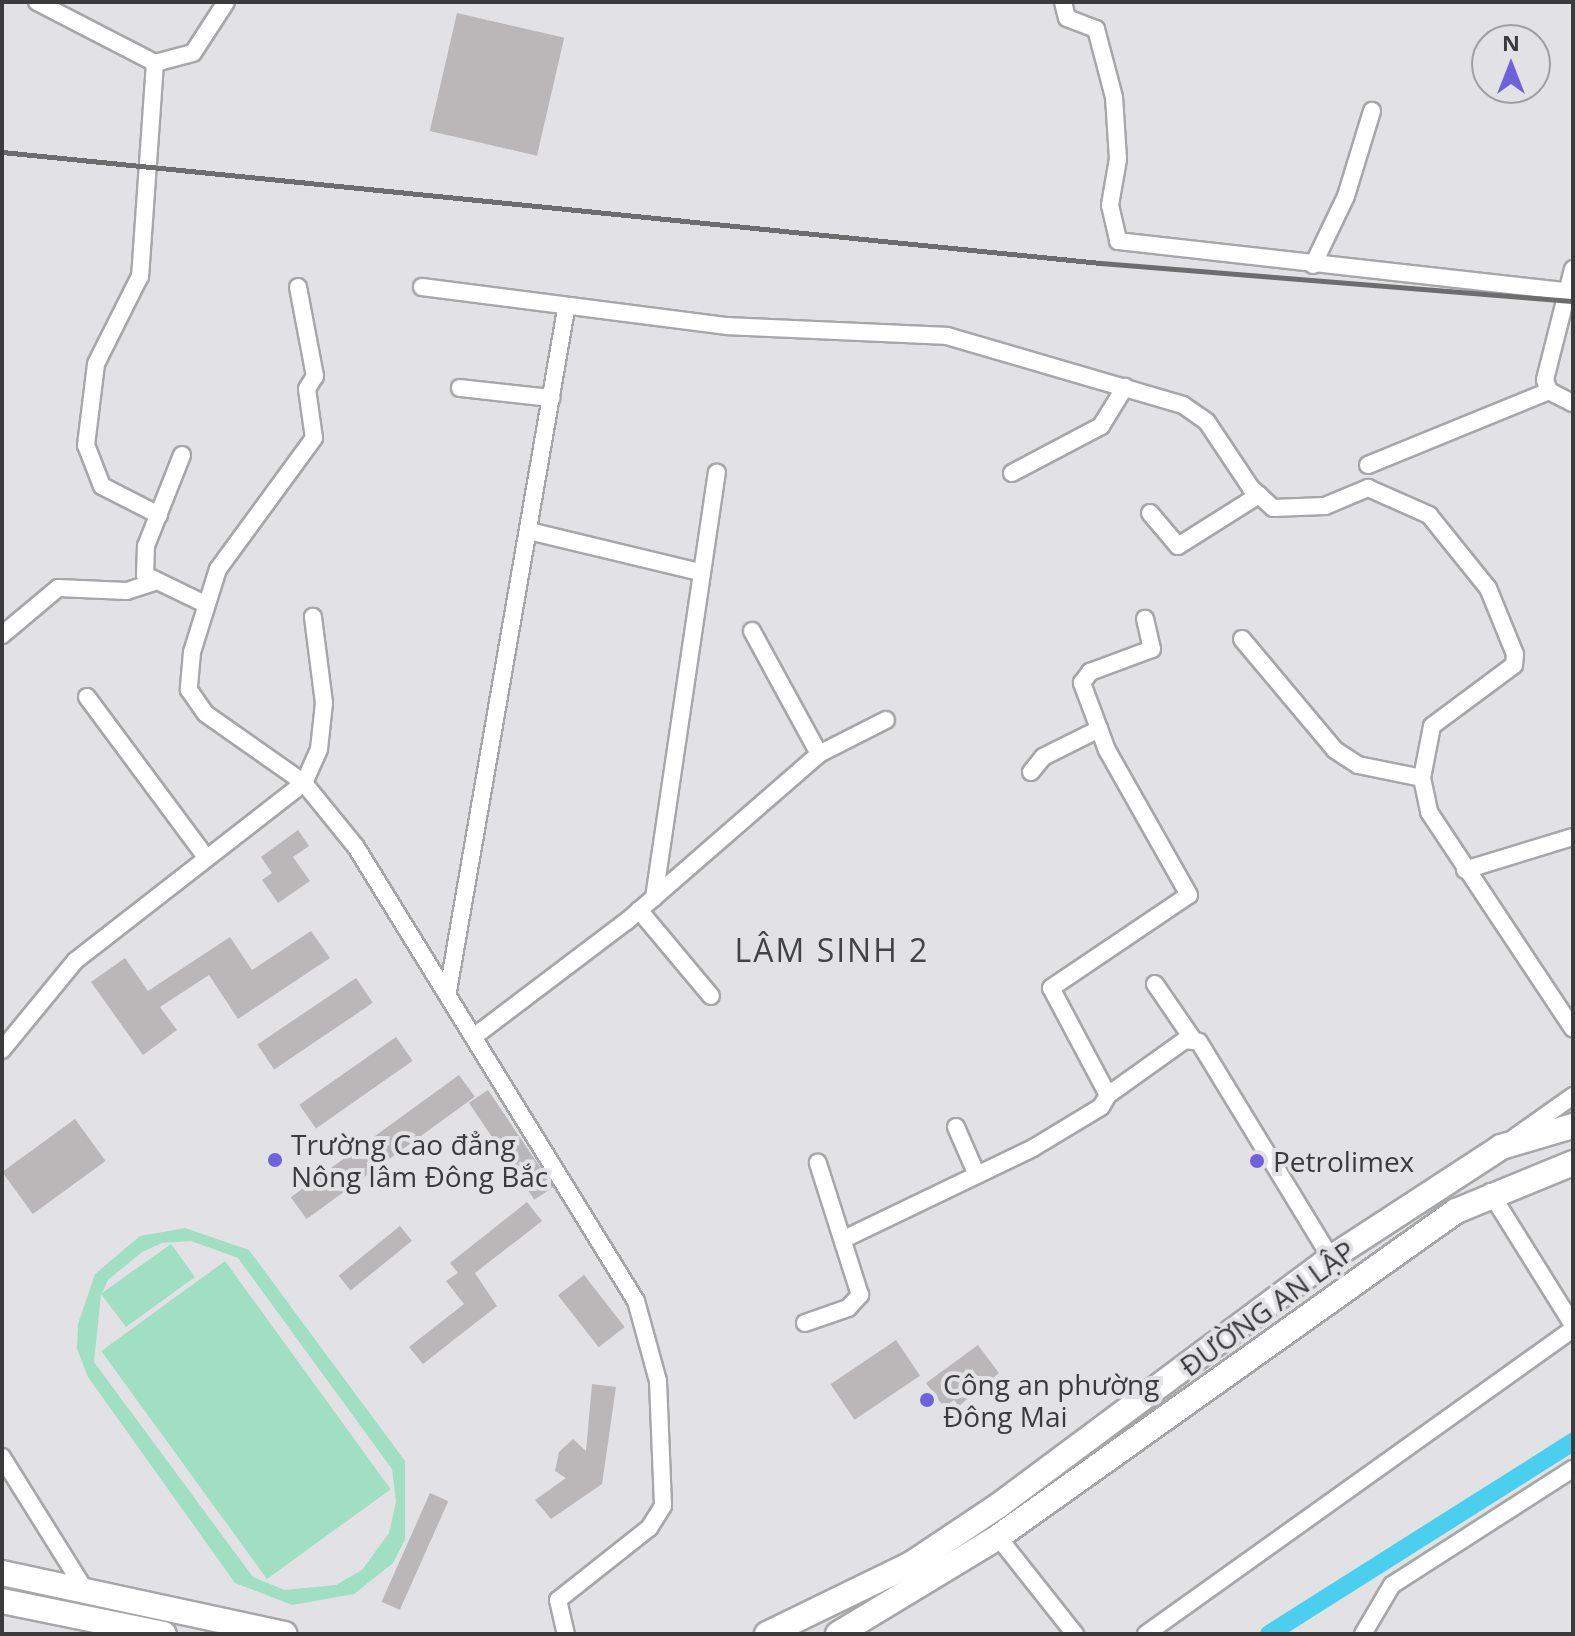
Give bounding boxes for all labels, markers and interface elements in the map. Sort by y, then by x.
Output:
north arrow [1471,24,1551,104]
text: N [1502,27,1520,57]
district label: LÂM SINH 2 [735,931,929,969]
place label: Trường Cao đẳng Nông lâm Đông Bắc [291,1127,548,1193]
place label: Petrolimex [1273,1144,1414,1178]
marker: Trường Cao đẳng Nông lâm Đông Bắc [266,1151,284,1169]
marker: Petrolimex [1248,1152,1266,1170]
street label: ĐƯỜNG AN LẬP [1173,1233,1361,1383]
place label: Công an phường Đông Mai [943,1367,1159,1433]
marker: Công an phường Đông Mai [918,1391,936,1409]

